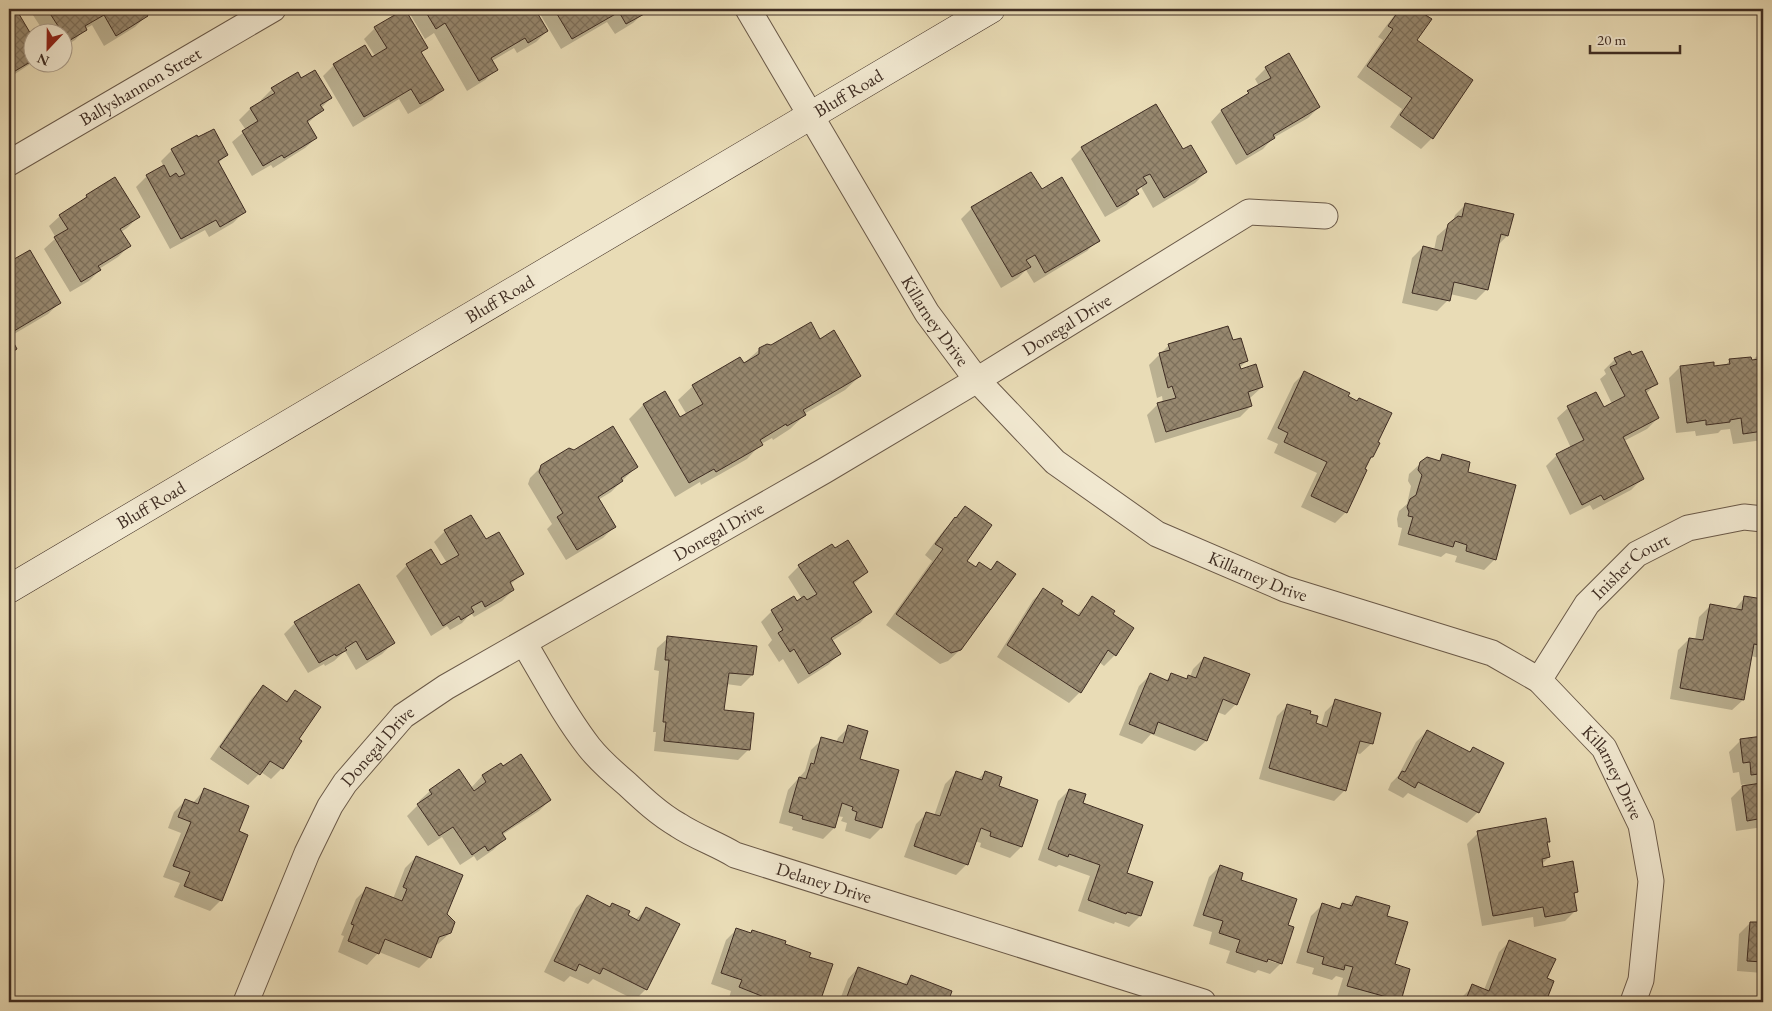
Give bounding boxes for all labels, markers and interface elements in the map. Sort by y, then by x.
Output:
north arrow [22,22,72,72]
scale bar [1590,22,1680,54]
text: 20 m [1597,30,1626,49]
street label: Ballyshannon Street [75,41,205,130]
text: N [34,49,52,71]
street label: Bluff Road [810,63,888,122]
street label: Bluff Road [461,269,539,328]
street label: Killarney Drive [897,271,975,371]
street label: Donegal Drive [1018,288,1115,360]
street label: Bluff Road [112,475,190,534]
street label: Donegal Drive [669,496,767,566]
street label: Inisher Court [1586,527,1673,604]
street label: Killarney Drive [1205,545,1310,606]
street label: Donegal Drive [335,700,418,791]
street label: Killarney Drive [1577,720,1649,823]
street label: Delaney Drive [773,857,875,908]

